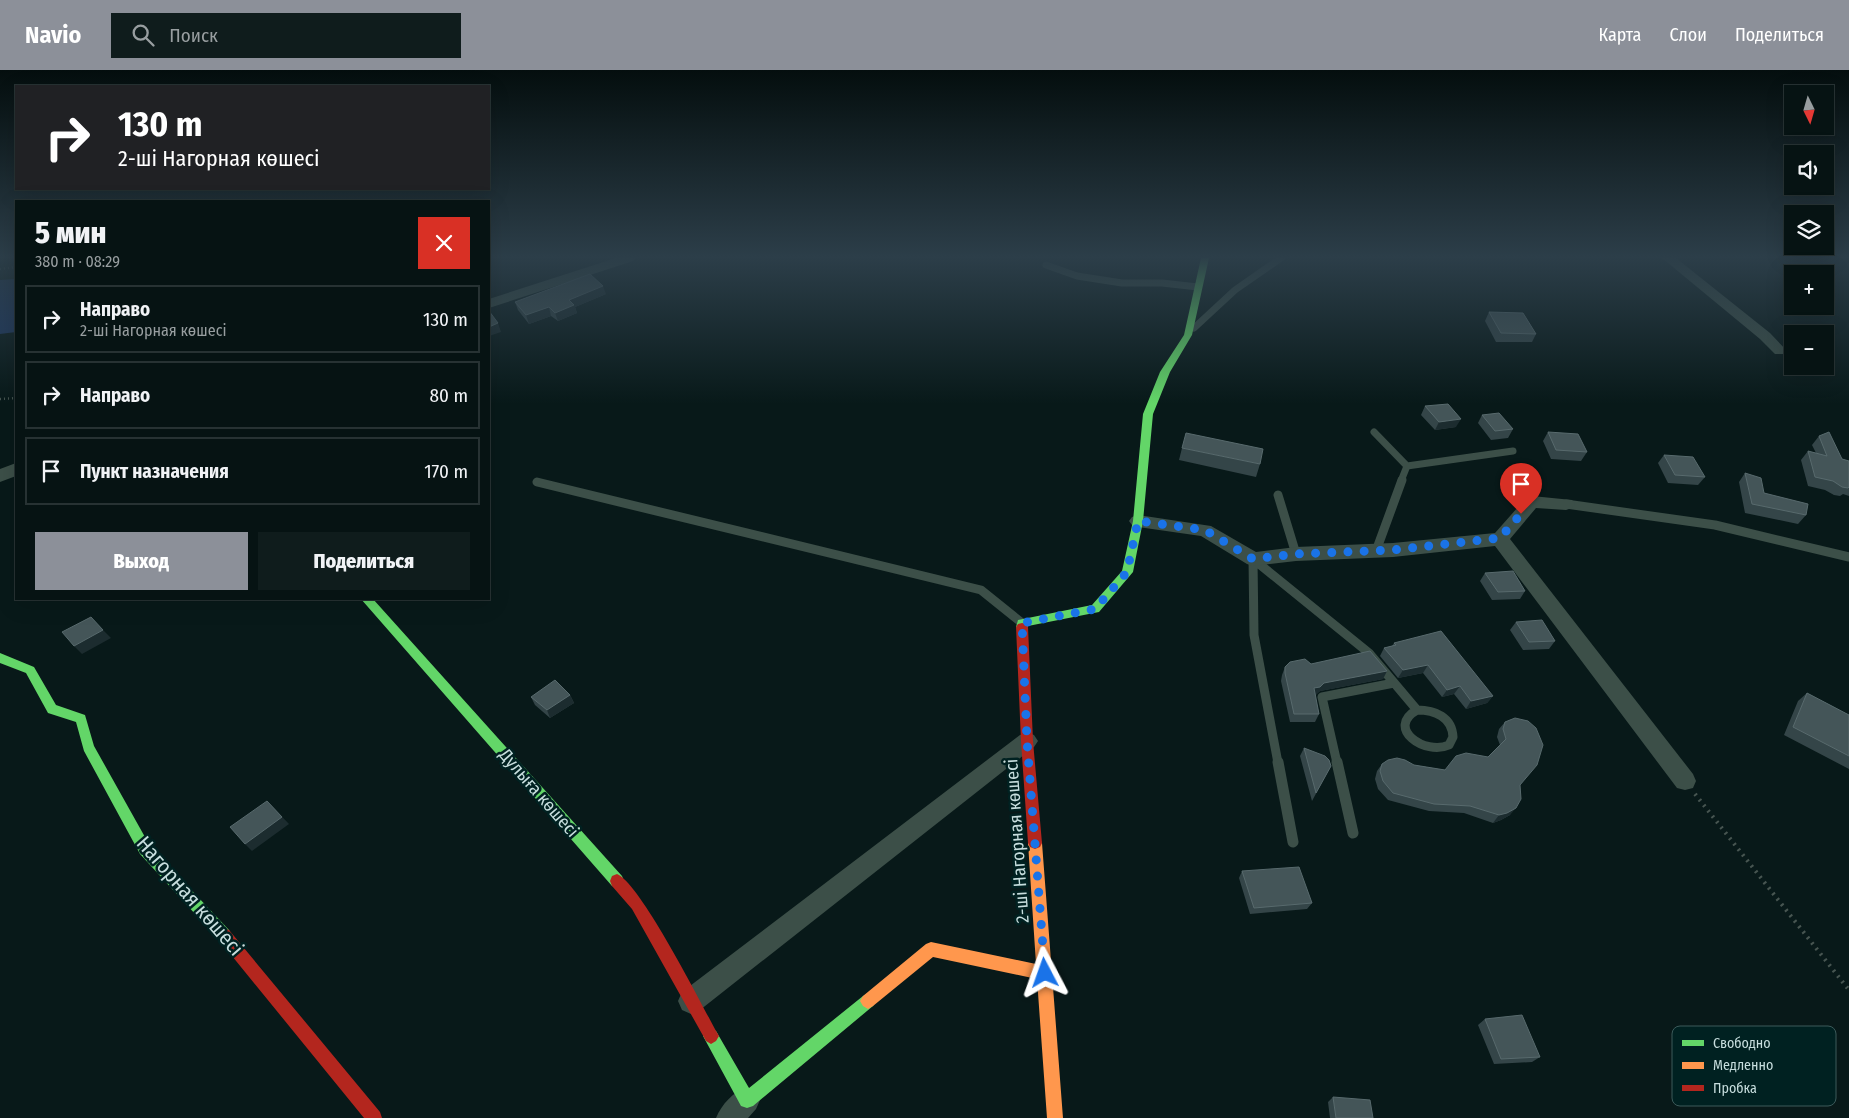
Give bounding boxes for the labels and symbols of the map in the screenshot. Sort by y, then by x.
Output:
north arrow [1784,85,1834,135]
pin [1500,463,1542,514]
street label: Дулыға көшесі [494,743,583,842]
street label: 2-ші Нагорная көшесі [1000,758,1034,924]
street label: Нагорная көшесі [131,831,249,961]
position arrow [1018,946,1070,998]
legend [1672,1026,1836,1106]
text: Свободно [1713,1035,1771,1052]
text: Медленно [1713,1057,1773,1074]
text: Пробка [1713,1080,1757,1097]

